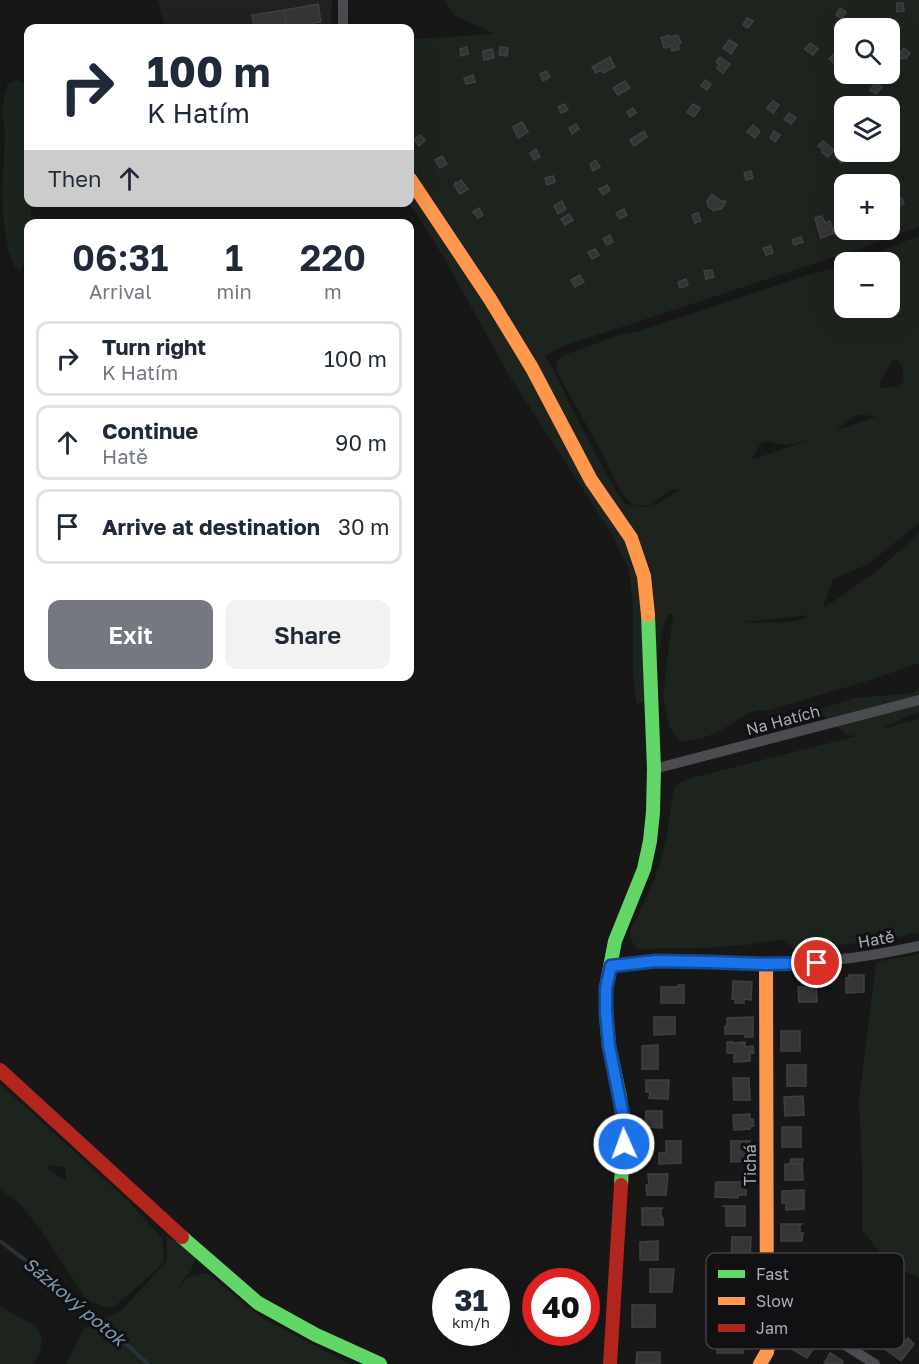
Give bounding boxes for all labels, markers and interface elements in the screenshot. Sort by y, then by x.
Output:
map controls [834,18,900,318]
button: search [834,18,900,84]
text: 100 m [147,46,270,96]
icon: right [48,48,126,126]
button: layers [834,96,900,162]
text: K Hatím [147,97,250,129]
icon: ahead [113,162,146,195]
text: Then [48,165,101,192]
button: + [834,174,900,240]
text: 06:31 [72,236,169,279]
text: 1 [225,236,243,279]
text: 220 [300,236,366,279]
button: − [834,252,900,318]
text: Arrival [89,279,152,303]
text: min [217,279,252,303]
text: m [324,279,342,303]
text: Turn right [102,333,206,360]
icon: right [51,342,84,375]
text: 100 m [324,345,387,372]
text: K Hatím [102,360,178,384]
text: Continue [102,417,198,444]
icon: ahead [51,426,84,459]
text: 90 m [335,429,387,456]
text: Hatě [102,444,148,468]
icon: arrive [51,510,84,543]
text: Arrive at destination [102,513,320,540]
text: 30 m [338,513,390,540]
button: Exit [48,600,213,669]
button: Share [225,600,390,669]
street label: Na Hatích [744,701,822,739]
street label: Hatě [856,926,896,952]
pin [791,937,842,988]
icon: arrive [800,946,833,979]
position arrow [592,1112,656,1176]
street label: Tichá [740,1144,760,1186]
water label: Sázkový potok [20,1252,132,1351]
legend [706,1253,904,1349]
text: Fast [756,1264,789,1284]
speed limit sign: 40 [522,1268,600,1346]
text: 31 [454,1282,488,1318]
text: Slow [756,1291,794,1311]
text: km/h [452,1313,490,1331]
text: Jam [756,1318,788,1338]

